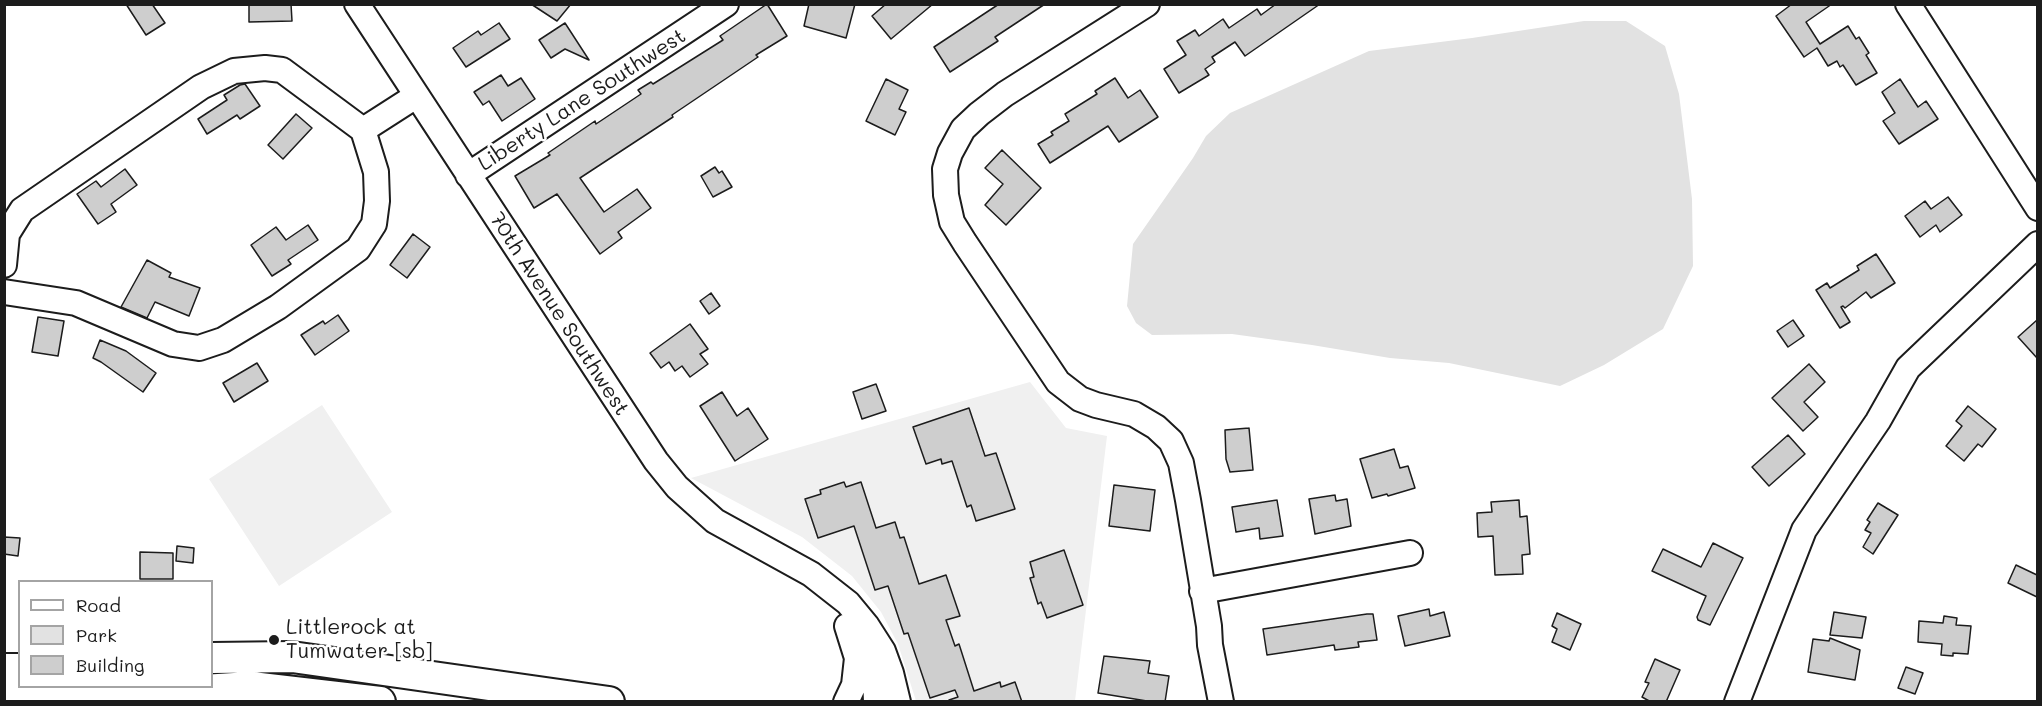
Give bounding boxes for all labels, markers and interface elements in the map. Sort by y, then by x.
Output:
street label: Liberty Lane Southwest [473,23,691,177]
street label: 70th Avenue Southwest [484,208,634,420]
legend [18,580,213,688]
text: Road [76,593,121,617]
place label: Littlerock at Tumwater [sb] [286,615,432,665]
text: Park [76,623,117,647]
marker: Littlerock at Tumwater [sb] [267,633,281,647]
text: Building [76,653,144,677]

